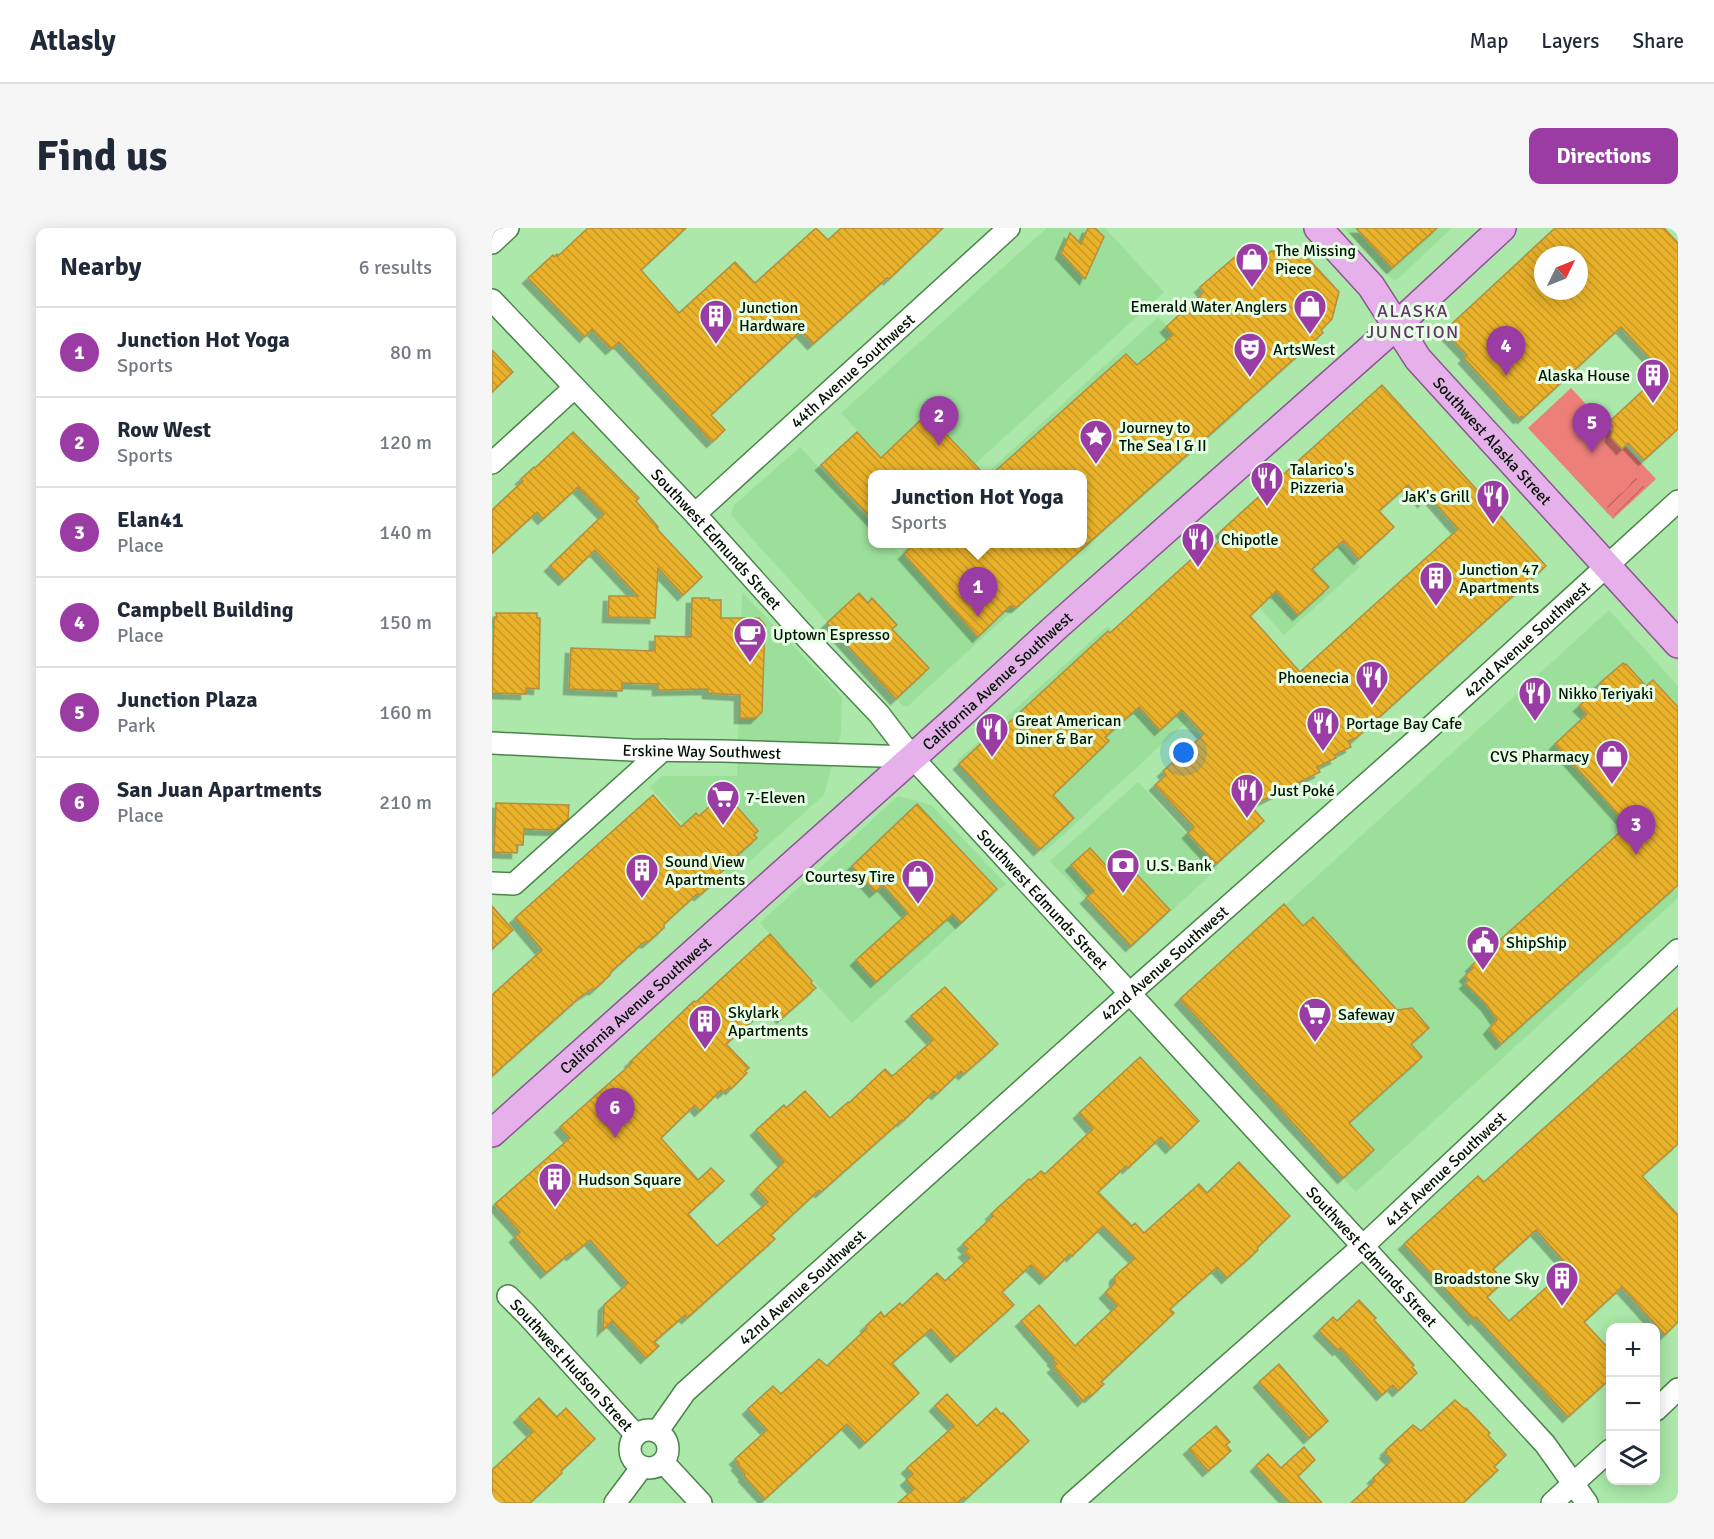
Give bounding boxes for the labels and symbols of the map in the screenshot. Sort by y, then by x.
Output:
shop icon: The Missing Piece [1234,241,1270,288]
place label: The Missing Piece [1275,241,1356,279]
north arrow [1534,246,1588,300]
shop icon: Emerald Water Anglers [1292,288,1328,335]
place label: Emerald Water Anglers [1130,297,1287,317]
building icon: Junction Hardware [698,298,734,345]
place label: Junction Hardware [739,298,805,336]
district label: ALASKA JUNCTION [1366,300,1460,343]
street label: 44th Avenue Southwest [787,310,920,433]
pin: 4 [1486,326,1526,376]
theatre icon: ArtsWest [1232,331,1268,378]
place label: ArtsWest [1273,340,1336,360]
building icon: Alaska House [1635,357,1671,404]
place label: Alaska House [1538,366,1630,386]
street label: Southwest Alaska Street [1428,373,1556,510]
pin: 2 [920,396,958,446]
pin: 5 [1572,404,1612,453]
place icon: Journey to The Sea I & II [1078,418,1114,465]
place label: Journey to The Sea I & II [1119,418,1207,456]
restaurant icon: Talarico's Pizzeria [1249,460,1285,507]
place label: Talarico's Pizzeria [1290,460,1354,498]
street label: Southwest Edmunds Street [646,465,786,615]
restaurant icon: JaK's Grill [1475,478,1511,525]
place label: JaK's Grill [1402,487,1470,507]
restaurant icon: Chipotle [1180,521,1216,568]
place label: Chipotle [1221,530,1279,550]
building icon: Junction 47 Apartments [1418,560,1454,607]
place label: Junction 47 Apartments [1459,560,1539,598]
pin: 1 [958,568,998,617]
street label: 42nd Avenue Southwest [1460,577,1595,703]
street label: California Avenue Southwest [918,608,1077,755]
cafe icon: Uptown Espresso [732,616,768,663]
place label: Uptown Espresso [773,625,890,645]
restaurant icon: Phoenecia [1354,659,1390,706]
place label: Phoenecia [1278,668,1349,688]
restaurant icon: Nikko Teriyaki [1517,675,1553,722]
place label: Nikko Teriyaki [1558,684,1653,704]
restaurant icon: Portage Bay Cafe [1305,705,1341,752]
restaurant icon: Great American Diner & Bar [974,711,1010,758]
place label: Great American Diner & Bar [1015,711,1121,749]
place label: Portage Bay Cafe [1346,714,1462,734]
your location [1169,738,1198,767]
shop icon: CVS Pharmacy [1594,738,1630,785]
street label: Erskine Way Southwest [622,741,782,764]
place label: CVS Pharmacy [1490,747,1590,767]
restaurant icon: Just Poké [1229,772,1265,819]
supermarket icon: 7-Eleven [705,779,741,826]
place label: Just Poké [1270,781,1335,801]
place label: 7-Eleven [746,788,805,808]
pin: 3 [1616,806,1656,855]
street label: Southwest Edmunds Street [972,825,1112,974]
bank icon: U.S. Bank [1105,847,1141,894]
building icon: Sound View Apartments [624,852,660,899]
place label: Sound View Apartments [665,852,745,890]
place label: U.S. Bank [1146,856,1212,876]
shop icon: Courtesy Tire [900,858,936,905]
place label: Courtesy Tire [805,867,895,887]
street label: 42nd Avenue Southwest [1097,902,1233,1026]
public building icon: ShipShip [1465,924,1501,971]
street label: California Avenue Southwest [556,933,716,1079]
place label: ShipShip [1506,933,1567,953]
supermarket icon: Safeway [1297,996,1333,1043]
building icon: Skylark Apartments [687,1003,723,1050]
place label: Skylark Apartments [728,1003,808,1041]
place label: Safeway [1338,1005,1395,1025]
pin: 6 [596,1088,634,1138]
street label: 41st Avenue Southwest [1381,1107,1511,1231]
building icon: Hudson Square [537,1161,573,1208]
place label: Hudson Square [578,1170,681,1190]
street label: Southwest Edmunds Street [1302,1183,1441,1332]
street label: 42nd Avenue Southwest [735,1225,871,1350]
building icon: Broadstone Sky [1544,1260,1580,1307]
place label: Broadstone Sky [1434,1269,1540,1289]
street label: Southwest Hudson Street [506,1295,637,1436]

